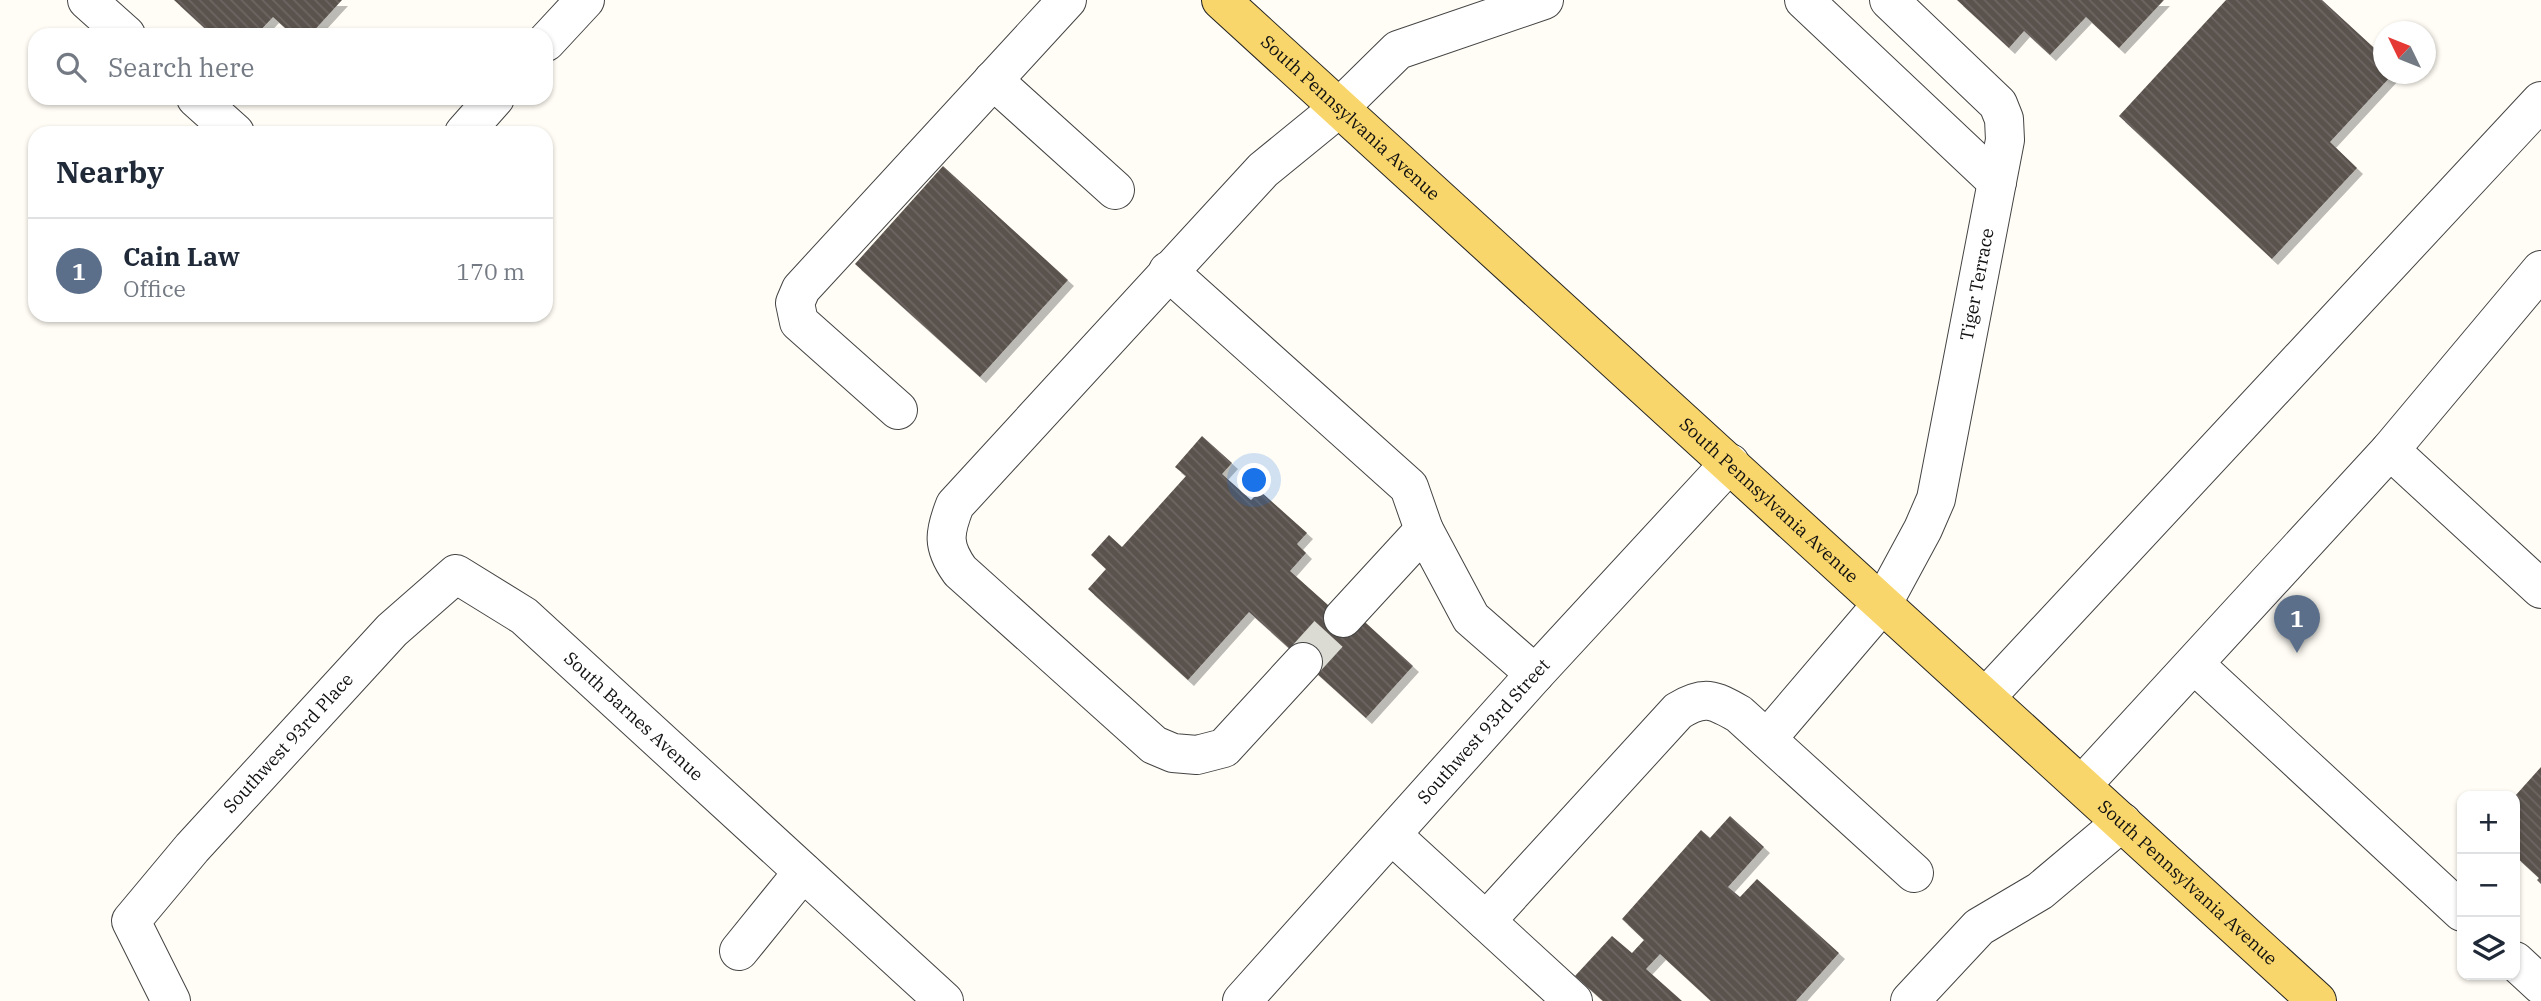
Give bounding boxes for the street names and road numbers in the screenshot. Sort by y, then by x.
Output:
street label: South Pennsylvania Avenue [1256,30,1445,205]
street label: Tiger Terrace [1955,226,1999,343]
street label: South Pennsylvania Avenue [1675,412,1864,588]
street label: South Barnes Avenue [559,646,708,786]
street label: Southwest 93rd Street [1412,654,1554,809]
street label: Southwest 93rd Place [218,668,358,818]
street label: South Pennsylvania Avenue [2093,795,2282,970]

